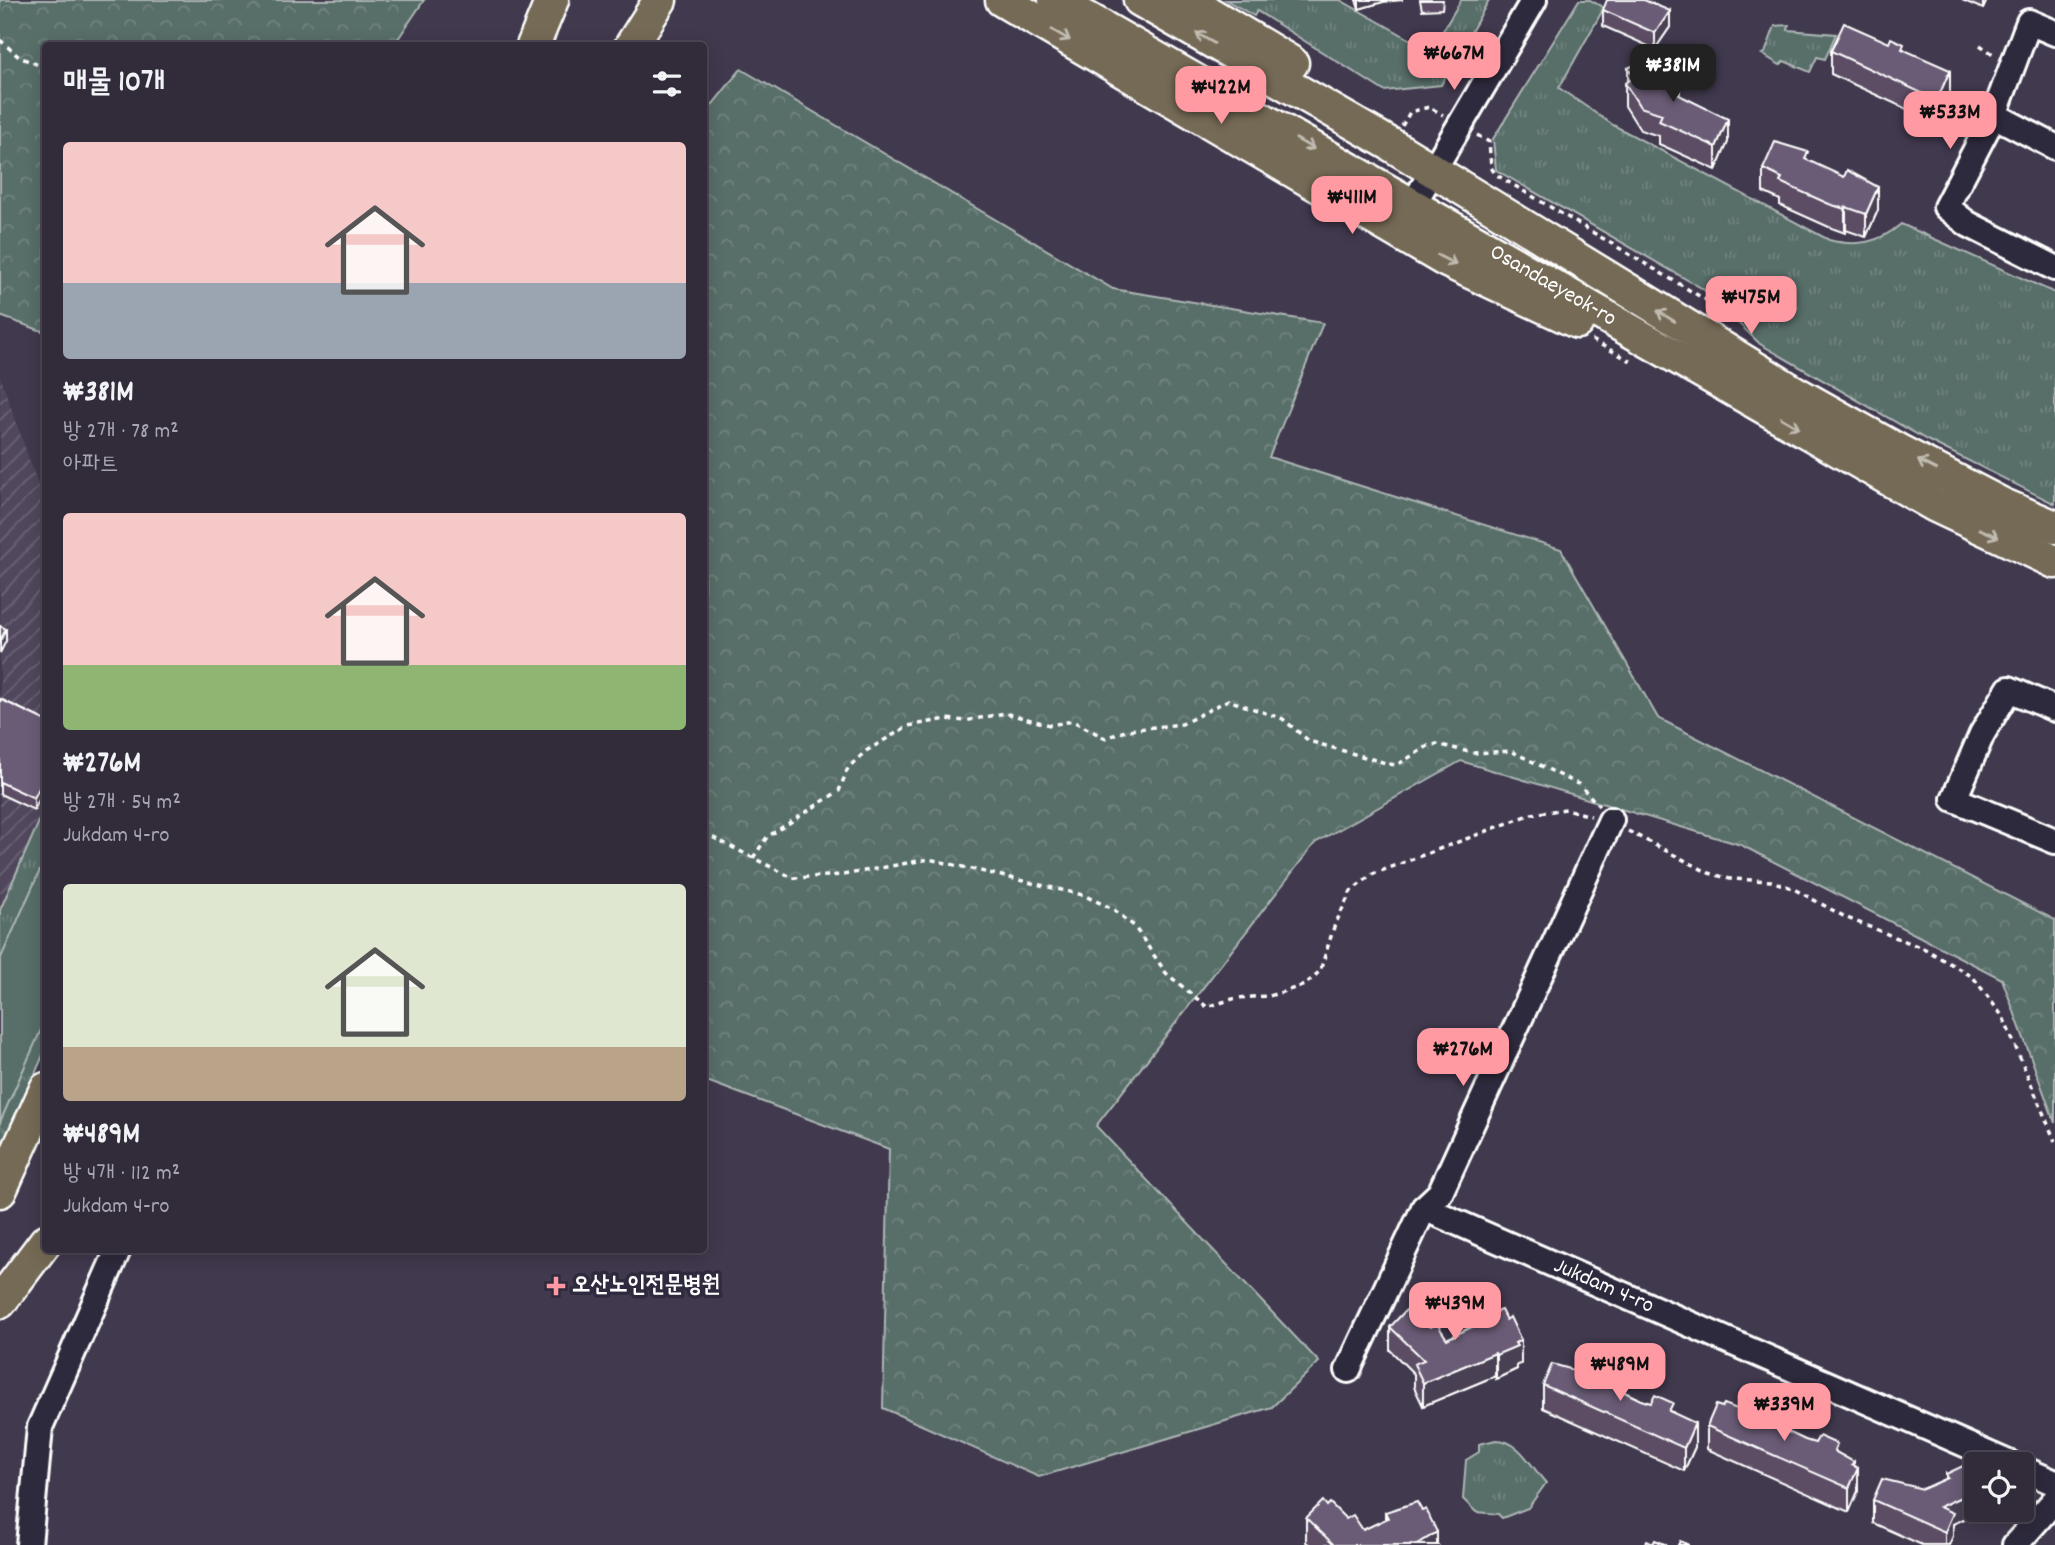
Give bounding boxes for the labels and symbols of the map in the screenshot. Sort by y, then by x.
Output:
one-way arrow [1050,28,1070,42]
one-way arrow [1195,31,1216,44]
pin: ₩667M [1405,32,1503,92]
pin: ₩381M [1624,44,1722,104]
pin: ₩422M [1172,66,1270,126]
pin: ₩533M [1901,92,1999,151]
one-way arrow [1295,137,1315,151]
pin: ₩411M [1303,176,1401,236]
street label: Osandaeyeok-ro [1483,236,1622,336]
one-way arrow [1436,254,1457,268]
pin: ₩475M [1702,276,1800,336]
one-way arrow [1657,308,1677,322]
one-way arrow [1779,417,1800,430]
one-way arrow [1917,458,1938,472]
one-way arrow [1978,527,1999,540]
pin: ₩276M [1414,1028,1512,1088]
street label: Jukdam 4-ro [1548,1250,1659,1323]
place label: 오산노인전문병원 [572,1270,720,1303]
marker: 오산노인전문병원 [546,1276,566,1296]
pin: ₩439M [1406,1282,1504,1342]
pin: ₩489M [1571,1344,1669,1403]
pin: ₩339M [1735,1384,1833,1443]

